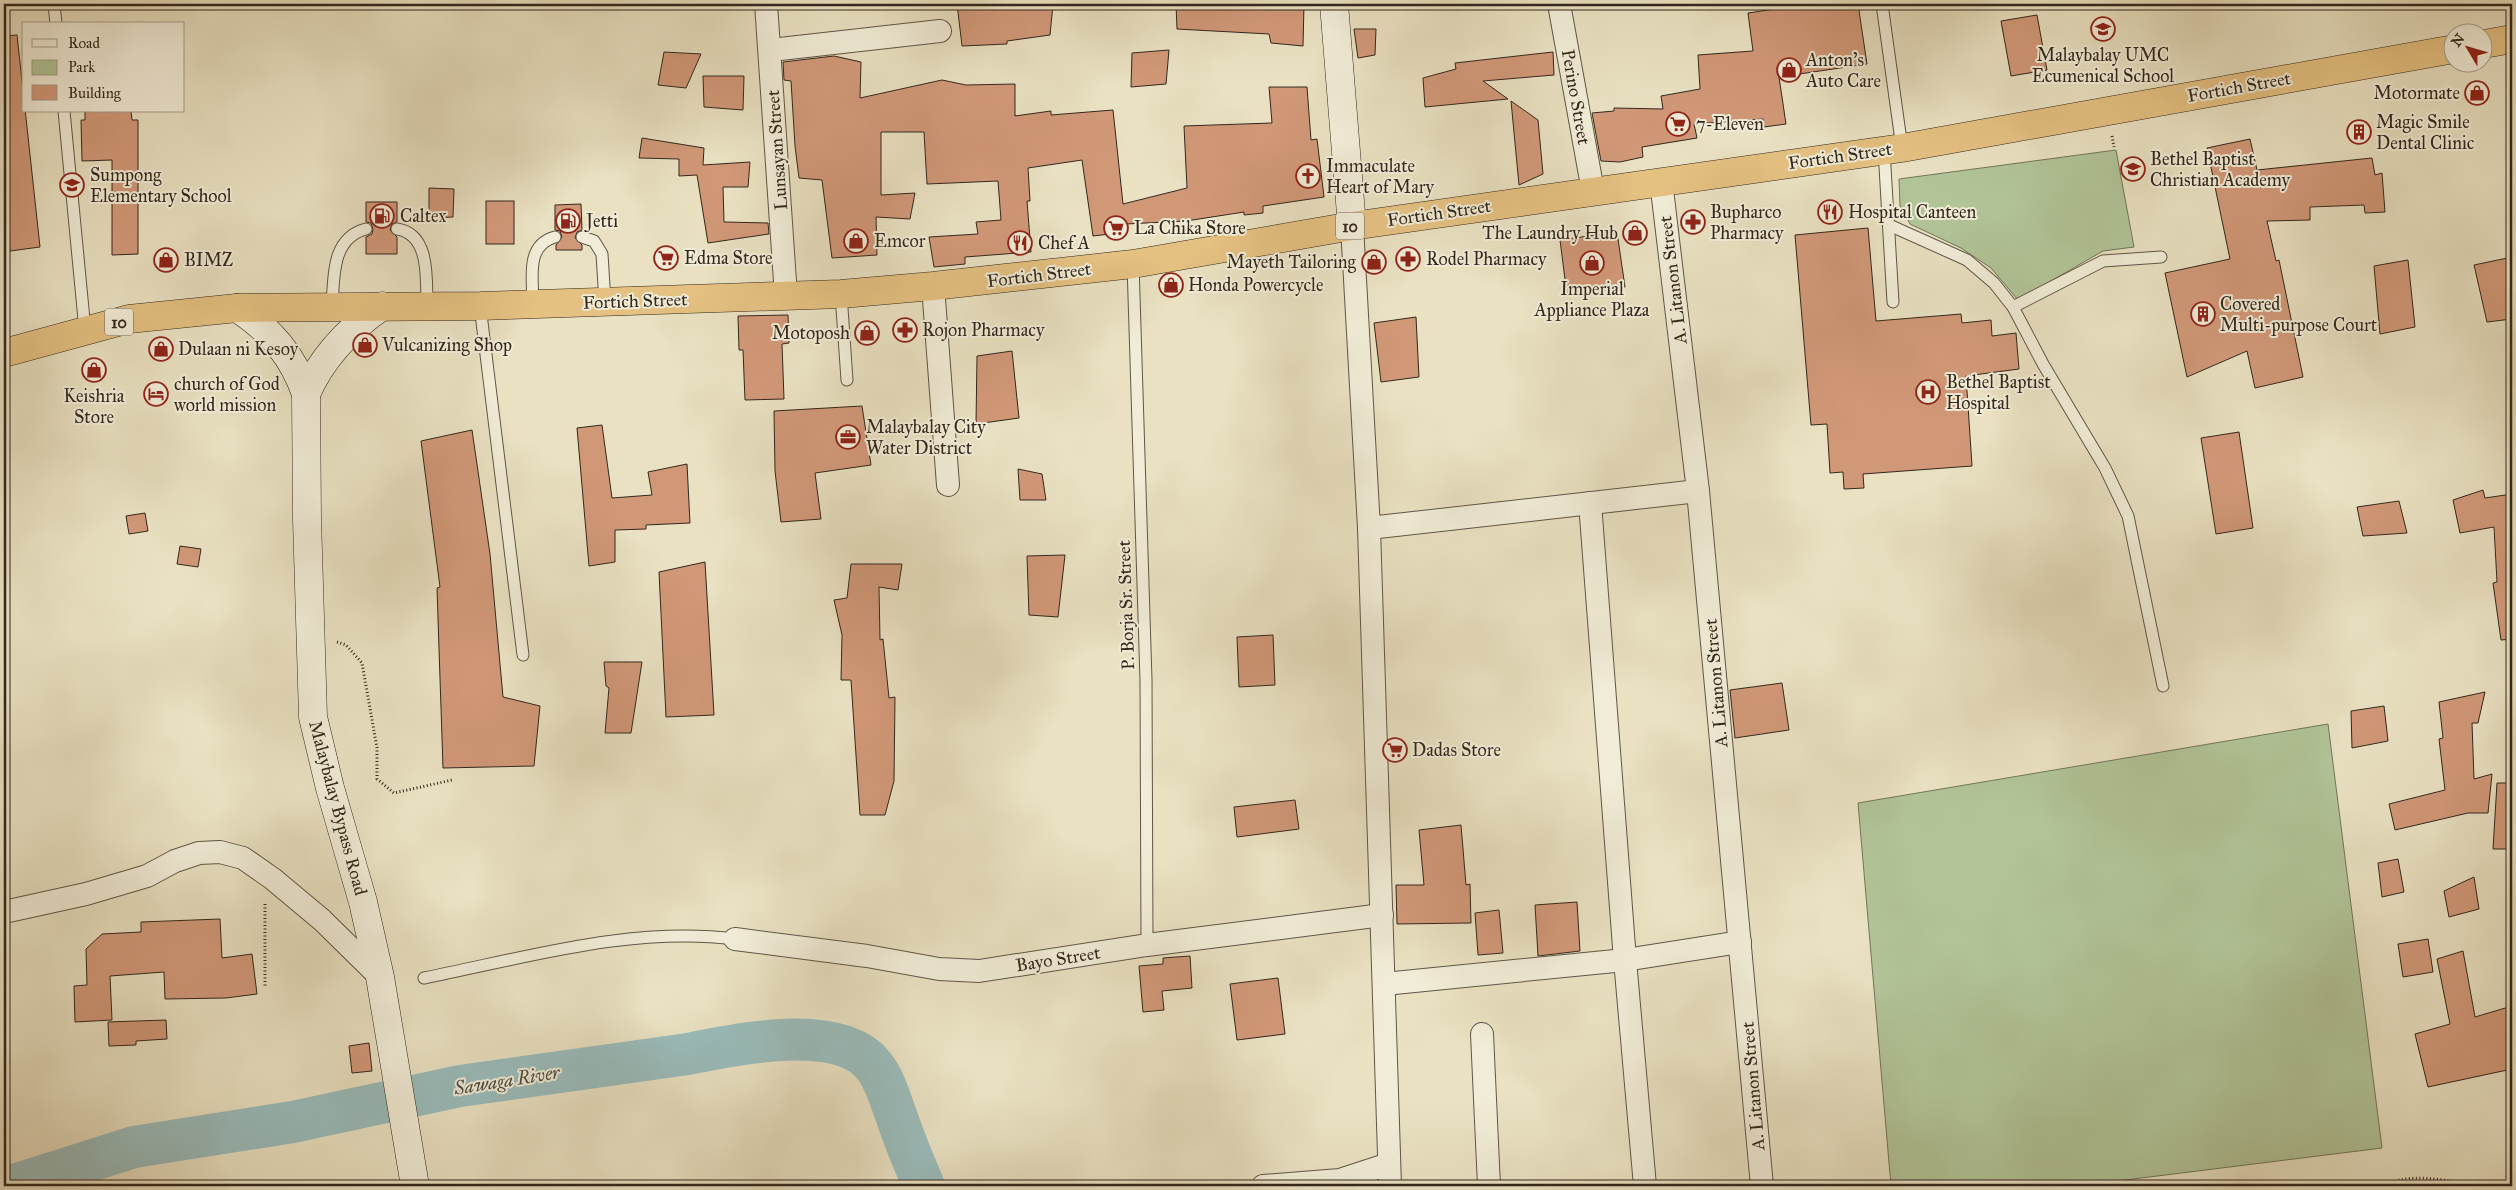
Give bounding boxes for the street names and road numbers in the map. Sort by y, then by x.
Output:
street label: Perino Street [1557,48,1595,147]
street label: Fortich Street [2186,67,2293,107]
street label: Lunsayan Street [762,88,792,211]
street label: Fortich Street [1787,138,1894,174]
street label: Fortich Street [1386,195,1493,231]
road number: 10 [1336,212,1364,240]
street label: A. Litanon Street [1654,214,1692,346]
street label: Fortich Street [986,258,1093,292]
street label: Fortich Street [582,288,688,314]
road number: 10 [105,308,133,336]
street label: P. Borja Sr. Street [1113,539,1139,670]
street label: A. Litanon Street [1699,617,1733,749]
street label: Malaybalay Bypass Road [304,718,372,898]
street label: Bayo Street [1014,941,1102,977]
street label: A. Litanon Street [1736,1020,1770,1152]

